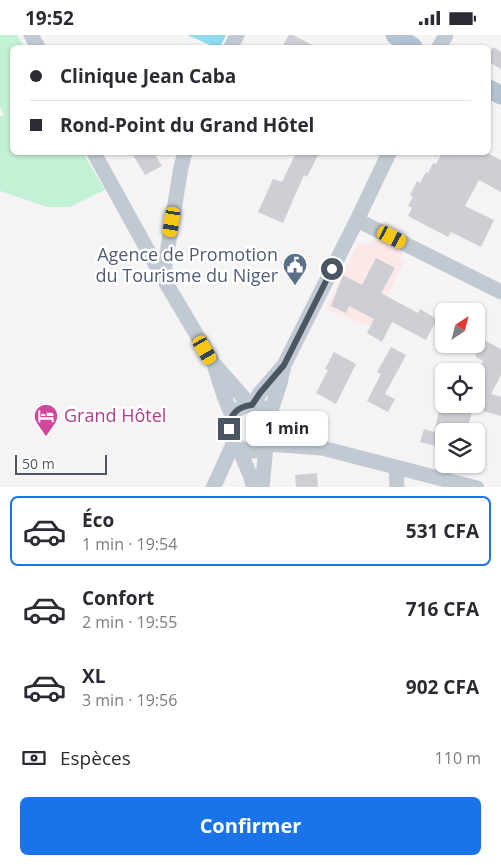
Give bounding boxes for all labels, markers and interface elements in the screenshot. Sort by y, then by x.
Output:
text: 19:52 [25,5,74,31]
text: Clinique Jean Caba [60,63,236,89]
text: Rond-Point du Grand Hôtel [60,112,314,138]
car [162,206,181,238]
car [375,224,408,250]
place label: Agence de Promotion du Tourisme du Niger [96,242,279,287]
public building icon: Agence de Promotion du Tourisme du Niger [282,252,308,286]
route start [321,258,343,280]
north arrow [435,303,485,353]
map controls [435,303,485,473]
car [191,333,218,367]
button: locate [435,363,485,413]
hotel icon: Grand Hôtel [33,403,59,437]
place label: Grand Hôtel [64,403,166,427]
callout: 1 min [246,411,329,447]
text: 1 min [265,417,309,439]
route end [218,418,240,440]
button: layers [435,423,485,473]
scale bar [15,453,108,476]
text: 50 m [22,454,55,473]
text: Éco [82,507,114,533]
icon: car [22,509,67,554]
text: 531 CFA [406,518,479,544]
text: 1 min · 19:54 [82,533,177,555]
text: Confort [82,585,154,611]
icon: car [22,587,67,632]
text: 716 CFA [406,596,479,622]
text: 2 min · 19:55 [82,611,177,633]
text: XL [82,663,105,689]
icon: car [22,665,67,710]
text: 902 CFA [406,674,479,700]
text: 3 min · 19:56 [82,689,177,711]
icon: cash [20,744,48,772]
text: Espèces [60,745,131,771]
text: 110 m [435,747,481,769]
button: Confirmer [20,797,481,855]

